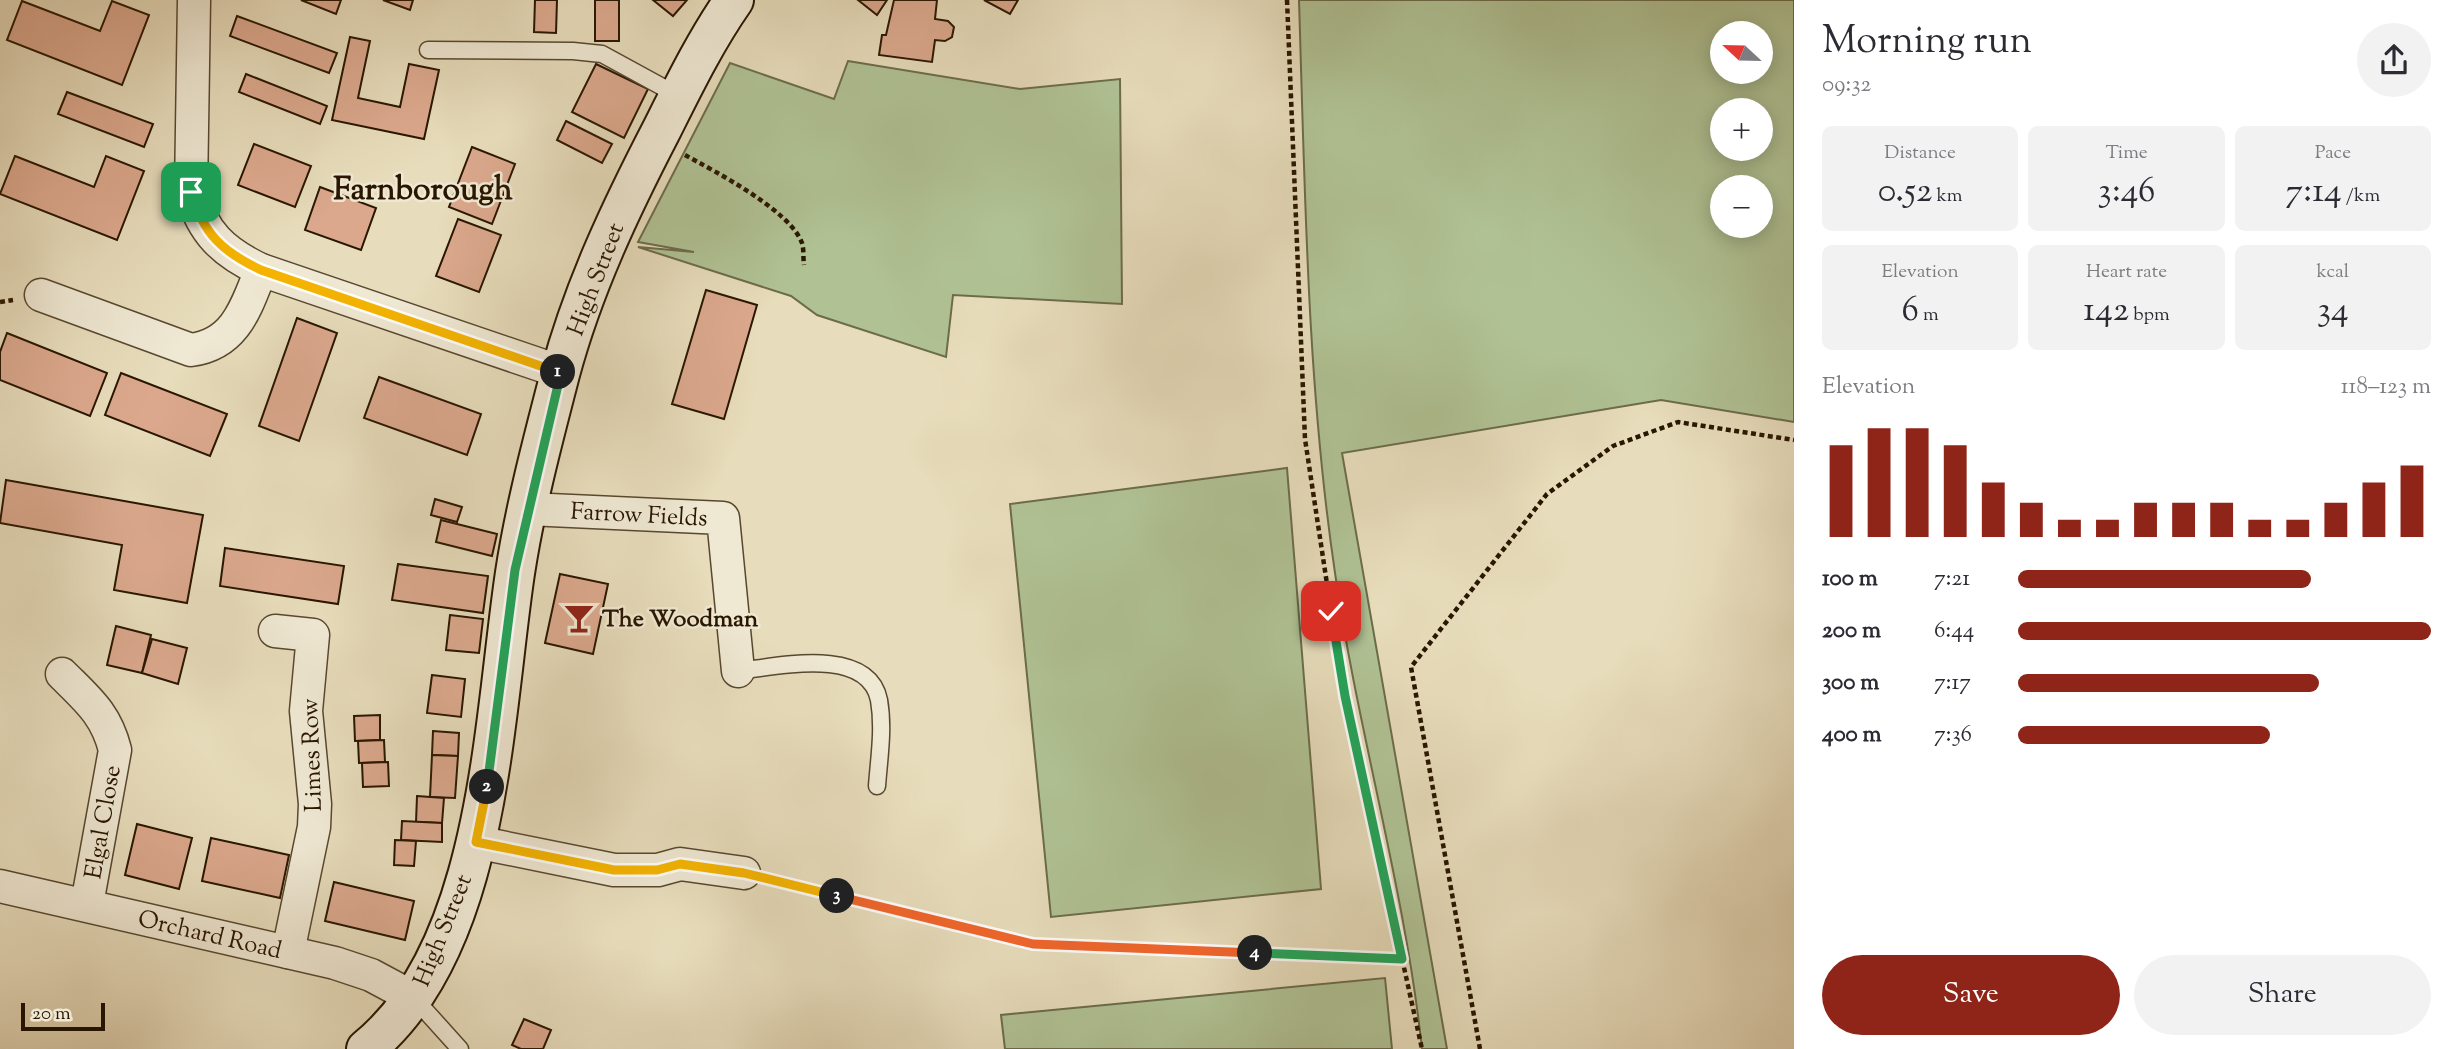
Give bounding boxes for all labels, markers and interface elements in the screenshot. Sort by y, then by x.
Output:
text: Morning run [1822,16,2032,70]
north arrow [1710,21,1773,84]
map controls [1710,21,1773,238]
button: share [2357,23,2431,97]
text: 09:32 [1822,69,1871,102]
button: + [1710,98,1773,161]
text: Distance [1884,140,1956,167]
text: Time [2105,140,2148,167]
text: Pace [2315,140,2351,167]
pin [161,162,221,222]
text: 0.52 [1878,167,1932,218]
text: 3:46 [2098,167,2155,218]
text: 7:14 [2286,167,2342,218]
district label: Farnborough [333,168,513,214]
icon: arrive [172,173,210,211]
button: − [1710,175,1773,238]
text: km [1932,183,1963,210]
text: /km [2342,183,2380,210]
street label: High Street [560,218,634,341]
text: Elevation [1882,259,1959,286]
text: Heart rate [2086,259,2167,286]
text: kcal [2316,259,2349,286]
text: 6 [1902,286,1919,337]
text: 142 [2083,286,2129,337]
text: 34 [2317,286,2349,337]
text: m [1919,302,1939,329]
text: bpm [2129,302,2170,329]
pin: 1 [540,354,576,390]
text: 1 [554,358,561,385]
text: Elevation [1822,371,1915,404]
text: 118–123 m [2341,371,2431,404]
street label: Farrow Fields [569,495,708,537]
text: 100 m [1822,563,1878,596]
text: 7:21 [1934,563,1970,596]
pin [1301,581,1361,641]
icon: check [1312,592,1350,630]
bar icon: The Woodman [562,601,596,635]
place label: The Woodman [602,603,759,637]
text: 200 m [1822,615,1881,648]
text: 6:44 [1934,615,1974,648]
text: 300 m [1822,667,1879,700]
text: 7:17 [1934,667,1971,700]
street label: Limes Row [294,698,332,812]
text: 400 m [1822,719,1882,752]
text: 7:36 [1934,719,1972,752]
street label: Elgal Close [77,763,131,882]
pin: 2 [470,770,504,804]
text: 2 [482,773,491,800]
street label: High Street [406,869,482,992]
pin: 3 [820,878,854,914]
text: 3 [833,882,840,909]
street label: Orchard Road [134,903,285,969]
pin: 4 [1238,936,1272,970]
text: 4 [1250,939,1259,966]
button: Save [1822,955,2120,1035]
button: Share [2134,955,2431,1035]
scale bar [21,1000,105,1032]
text: 20 m [32,1001,71,1028]

